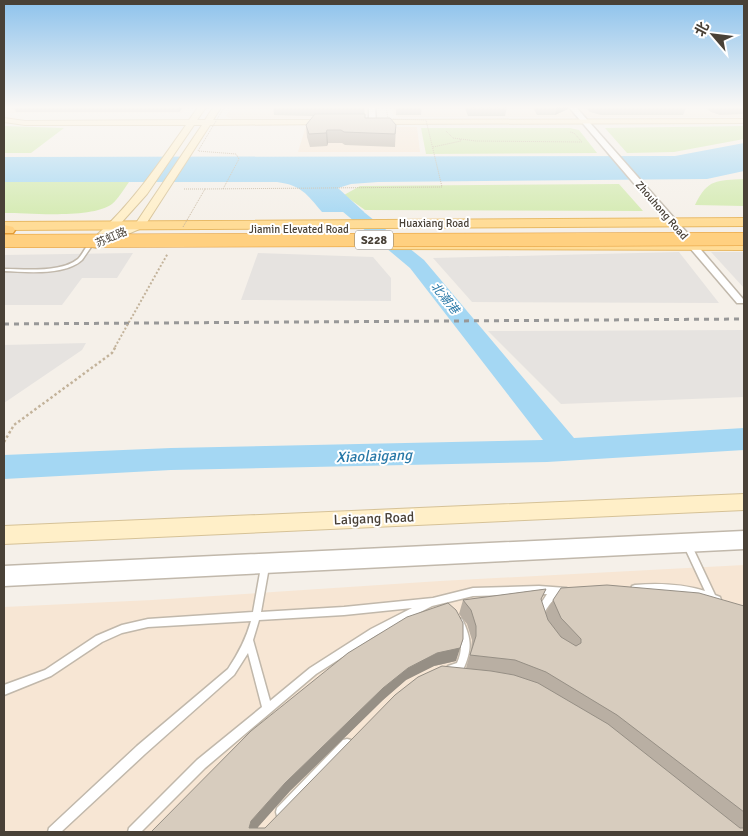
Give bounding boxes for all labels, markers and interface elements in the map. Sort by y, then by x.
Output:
north arrow [688,10,738,60]
text: 北 [691,19,713,39]
street label: Zhouhong Road [633,178,691,242]
street label: Huaxiang Road [399,217,469,230]
street label: Jiamin Elevated Road [249,223,349,236]
street label: 苏虹路 [93,225,129,250]
road number: S228 [355,230,393,250]
water label: 北潮港 [427,280,463,319]
water label: Xiaolaigang [336,446,413,466]
street label: Laigang Road [333,509,415,528]

